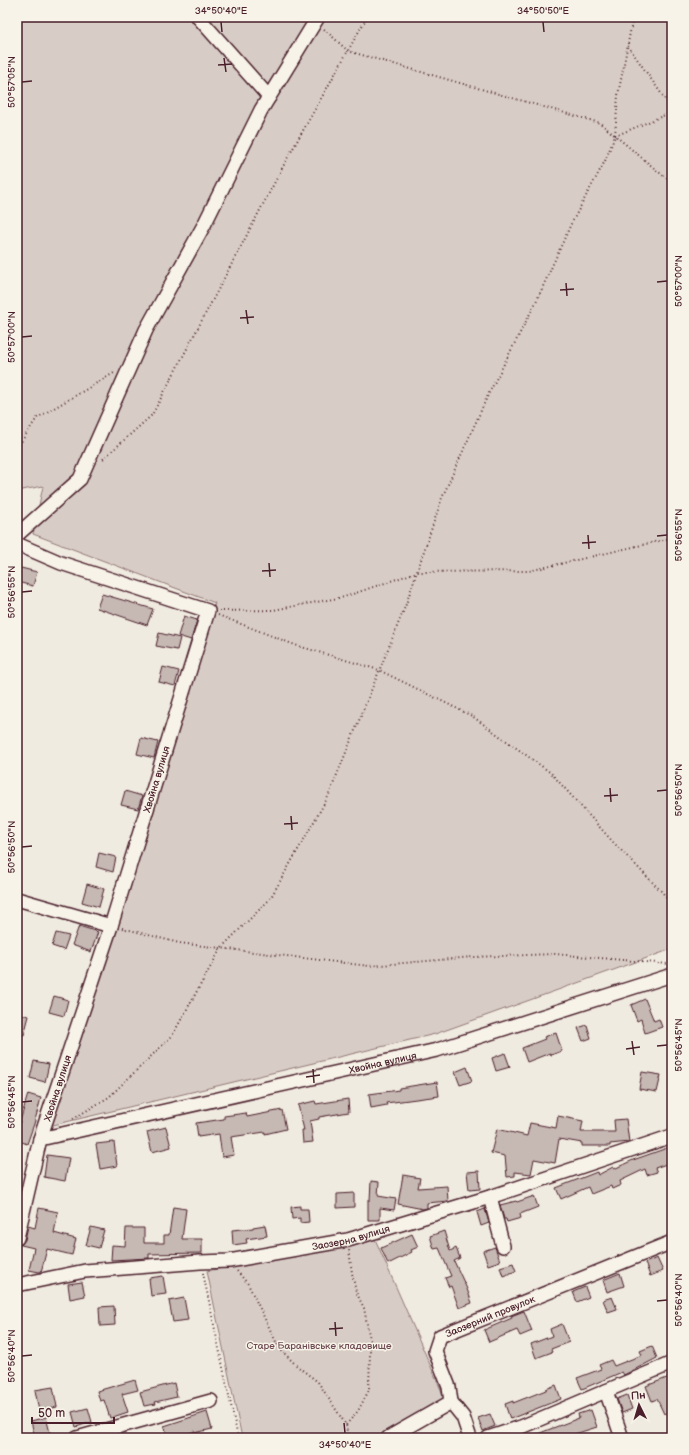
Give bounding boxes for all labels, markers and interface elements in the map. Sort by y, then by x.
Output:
text: 34°50'40"E [195,5,248,17]
text: 34°50'50"E [517,5,570,17]
text: 50°57'05"N [6,56,18,108]
text: 50°57'00"N [673,255,685,307]
text: 50°57'00"N [6,311,18,363]
text: 50°56'55"N [673,508,685,562]
text: 50°56'55"N [6,565,18,619]
street label: Хвойна вулиця [141,744,173,814]
text: 50°56'50"N [673,763,685,817]
text: 50°56'50"N [6,820,18,874]
text: 50°56'45"N [673,1018,685,1072]
street label: Хвойна вулиця [348,1050,418,1077]
street label: Хвойна вулиця [42,1053,74,1123]
text: 50°56'45"N [6,1075,18,1129]
street label: Заозерна вулиця [311,1223,392,1253]
text: 50°56'40"N [673,1273,685,1327]
street label: Заозерний провулок [444,1293,537,1340]
text: 50°56'40"N [6,1329,18,1383]
park label: Старе Баранівське кладовище [246,1340,392,1352]
north arrow [619,1385,659,1425]
text: Пн [630,1388,646,1403]
scale bar [32,1399,114,1425]
text: 50 m [38,1406,65,1421]
text: 34°50'40"E [319,1439,372,1451]

